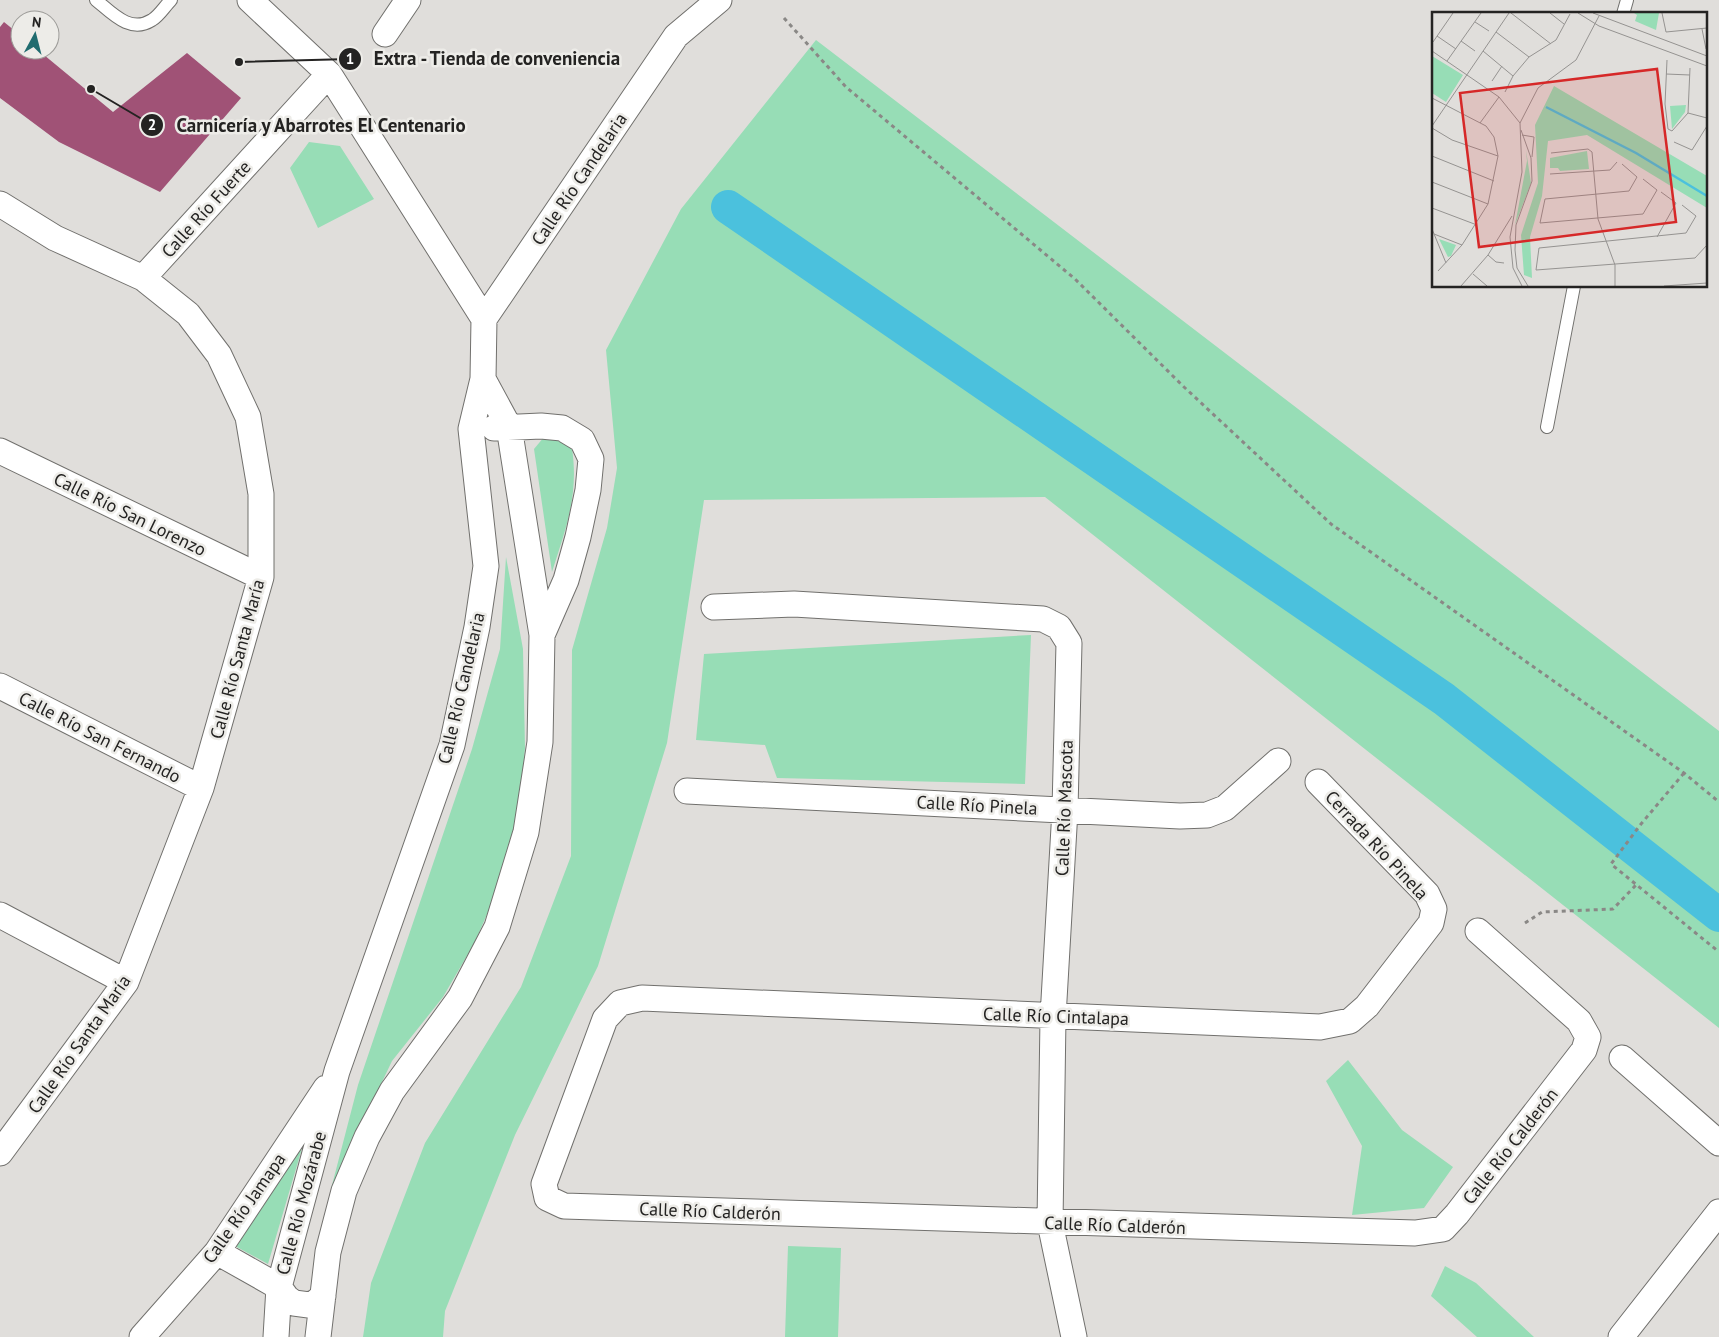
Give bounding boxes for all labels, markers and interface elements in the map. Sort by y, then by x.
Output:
north arrow [10,10,60,60]
inset map [1432,12,1706,288]
text: N [31,13,42,32]
callout: Extra - Tienda de conveniencia [337,42,632,76]
text: Extra - Tienda de conveniencia [374,46,620,70]
text: 1 [346,49,354,68]
callout: Carnicería y Abarrotes El Centenario [140,108,476,142]
street label: Calle Río Candelaria [526,108,632,250]
text: Carnicería y Abarrotes El Centenario [176,113,466,137]
text: 2 [148,115,156,134]
street label: Calle Río Fuerte [156,156,256,262]
street label: Calle Río San Lorenzo [50,467,210,561]
street label: Calle Río Santa María [205,577,269,741]
street label: Calle Río Candelaria [432,610,490,766]
street label: Calle Río San Fernando [15,686,185,788]
street label: Calle Río Mascota [1050,739,1078,877]
street label: Cerrada Río Pinela [1320,786,1434,904]
street label: Calle Río Pinela [916,790,1038,820]
street label: Calle Río Santa María [22,970,136,1118]
street label: Calle Río Cintalapa [983,1002,1129,1030]
street label: Calle Río Calderón [1457,1083,1563,1209]
street label: Calle Río Mozárabe [271,1129,331,1277]
street label: Calle Río Jamapa [197,1148,291,1268]
street label: Calle Río Calderón [639,1197,781,1225]
street label: Calle Río Calderón [1044,1211,1186,1239]

